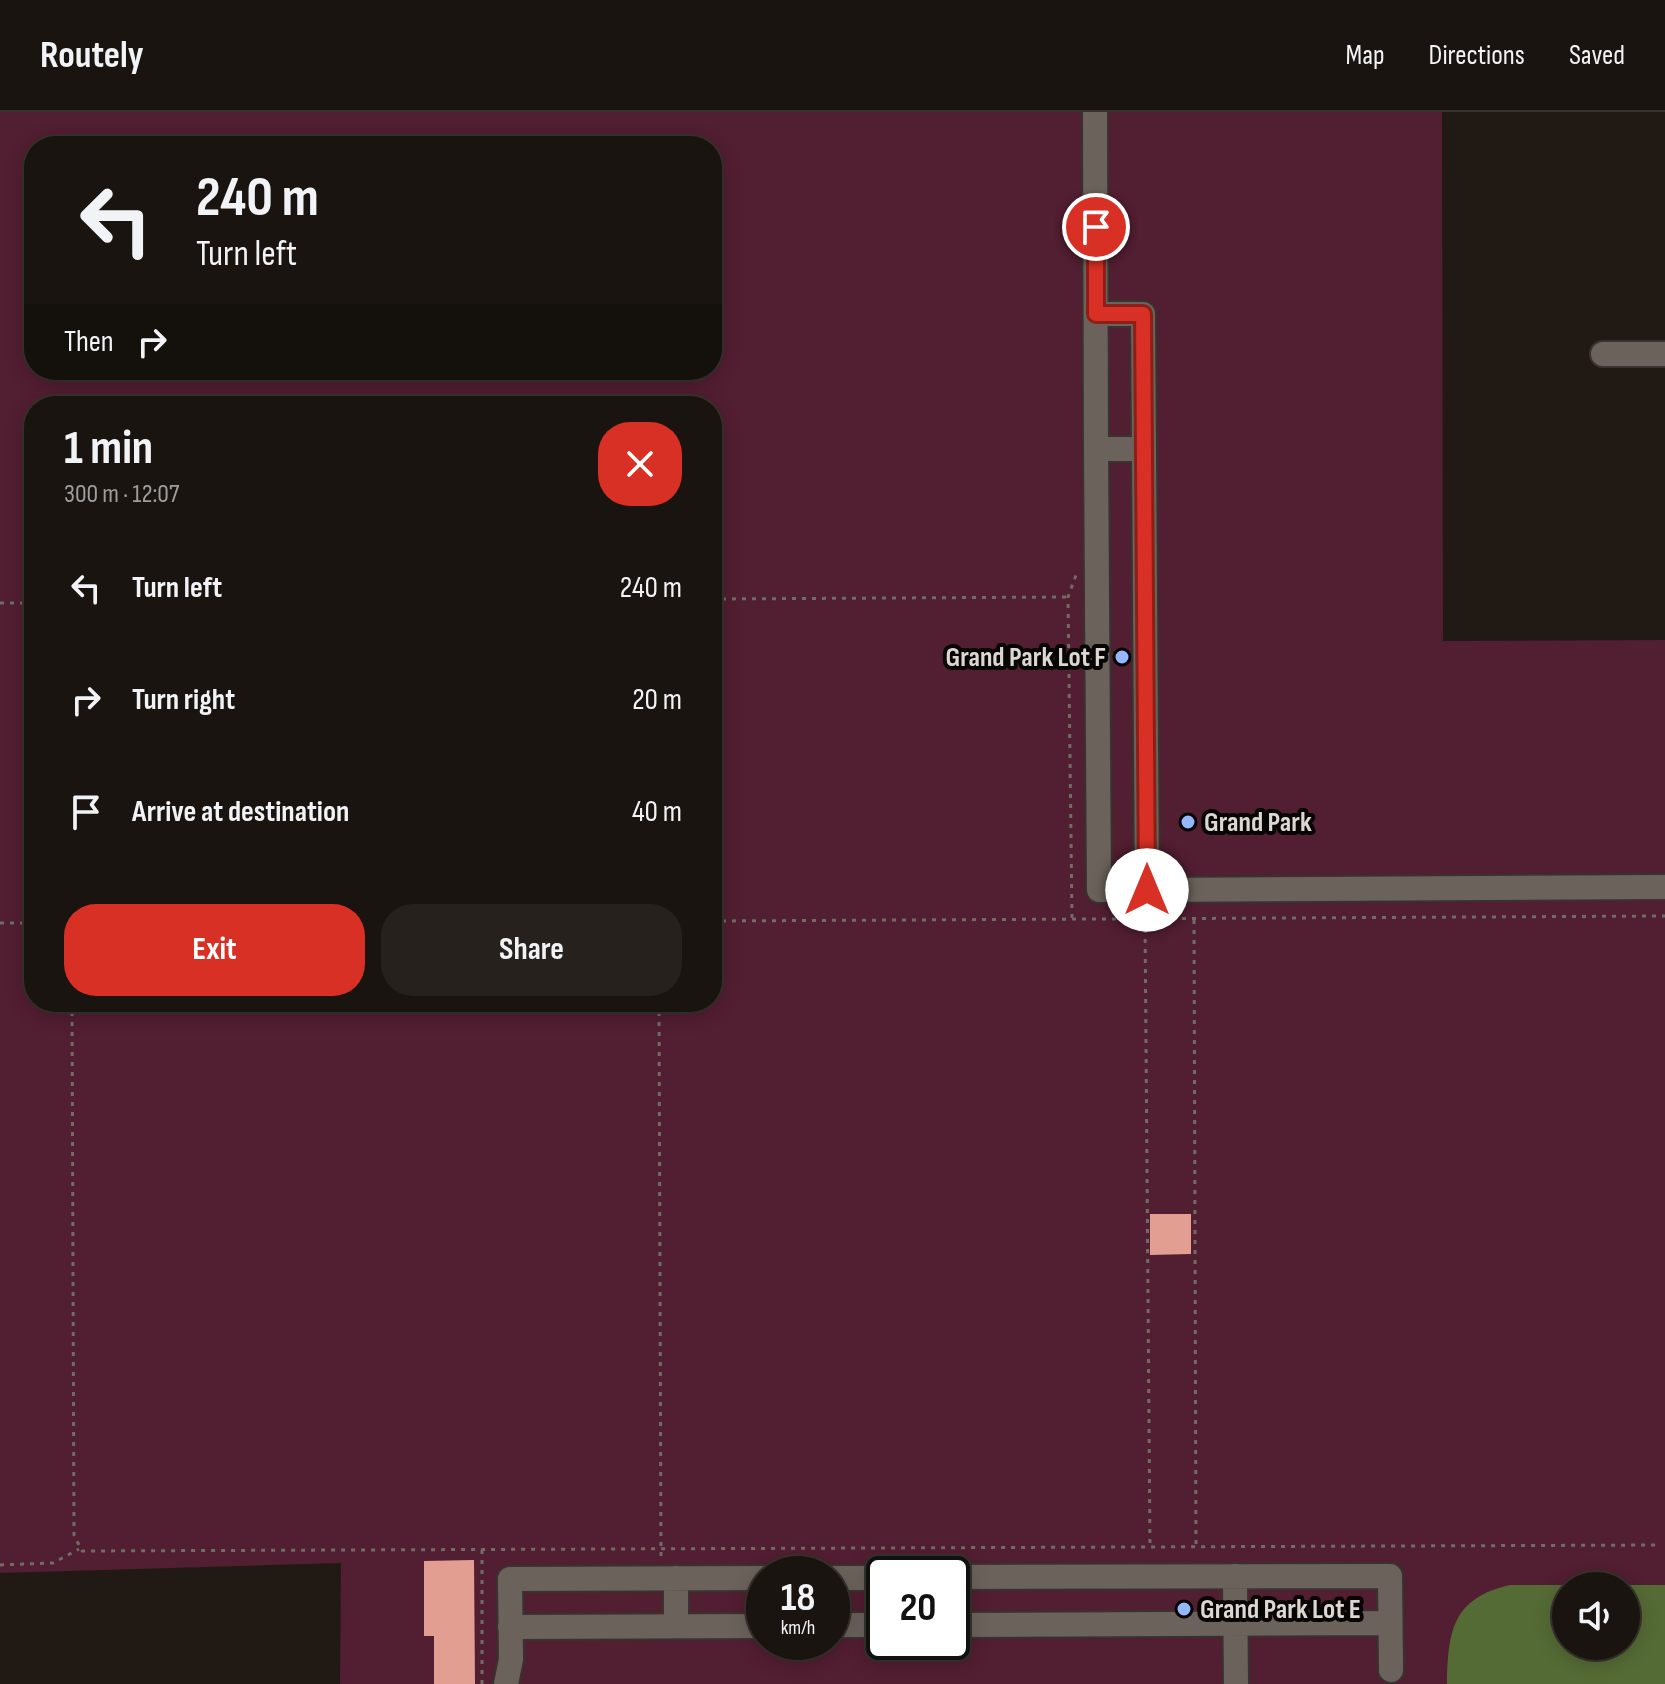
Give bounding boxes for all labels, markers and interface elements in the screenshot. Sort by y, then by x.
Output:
text: Routely [40,33,144,78]
text: Map [1346,39,1385,72]
text: Directions [1429,39,1525,72]
text: Saved [1569,39,1625,72]
text: 240 m [196,165,319,232]
icon: left [64,168,168,272]
pin [1062,193,1130,261]
icon: arrive [1074,205,1118,249]
text: Turn left [196,233,297,276]
icon: right [130,320,174,364]
text: Then [64,324,114,360]
text: 1 min [64,420,153,477]
button: close [598,422,682,506]
text: 300 m · 12:07 [64,479,179,510]
icon: left [64,566,108,610]
text: Turn left [132,570,222,606]
text: 240 m [620,570,682,606]
place label: Grand Park Lot F [945,641,1106,674]
marker: Grand Park Lot F [1113,648,1131,666]
icon: right [64,678,108,722]
text: Turn right [132,682,235,718]
text: 20 m [632,682,682,718]
icon: arrive [64,790,108,834]
text: Arrive at destination [132,794,349,830]
text: 40 m [632,794,682,830]
place label: Grand Park [1204,806,1312,839]
marker: Grand Park [1179,813,1197,831]
position arrow [1105,848,1189,932]
button: Exit [64,904,365,996]
button: Share [381,904,682,996]
speed limit sign: 20 [866,1556,970,1660]
map controls [1552,1572,1640,1660]
button: sound [1552,1572,1640,1660]
text: 18 [781,1574,815,1622]
place label: Grand Park Lot E [1200,1593,1361,1626]
marker: Grand Park Lot E [1175,1600,1193,1618]
text: km/h [781,1616,815,1640]

